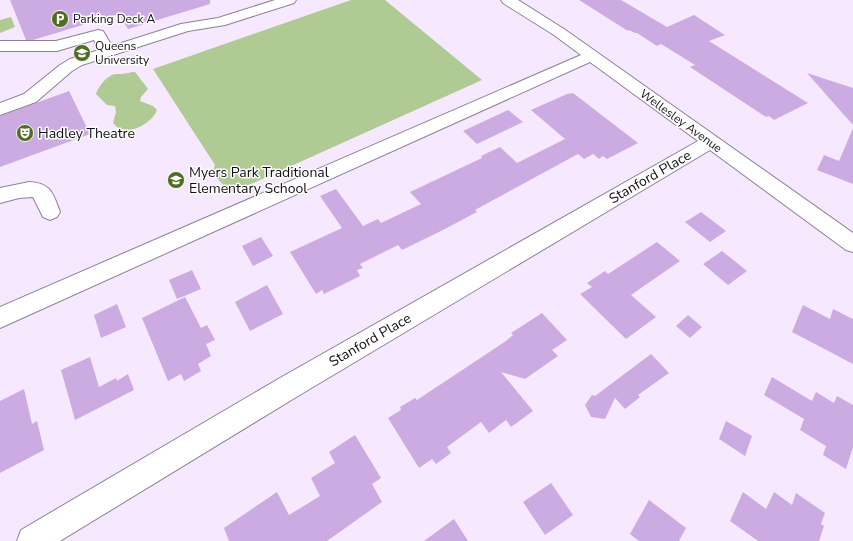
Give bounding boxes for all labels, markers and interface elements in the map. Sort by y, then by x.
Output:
parking icon: Parking Deck A [50,9,70,29]
place label: Parking Deck A [73,11,156,27]
place label: Queens University [95,38,150,68]
school or university icon: Queens University [72,43,92,63]
street label: Wellesley Avenue [637,86,725,156]
theatre icon: Hadley Theatre [15,123,35,143]
place label: Hadley Theatre [38,124,135,143]
street label: Stanford Place [605,146,695,208]
place label: Myers Park Traditional Elementary School [189,163,330,198]
school or university icon: Myers Park Traditional Elementary School [166,170,186,190]
street label: Stanford Place [325,309,415,371]

